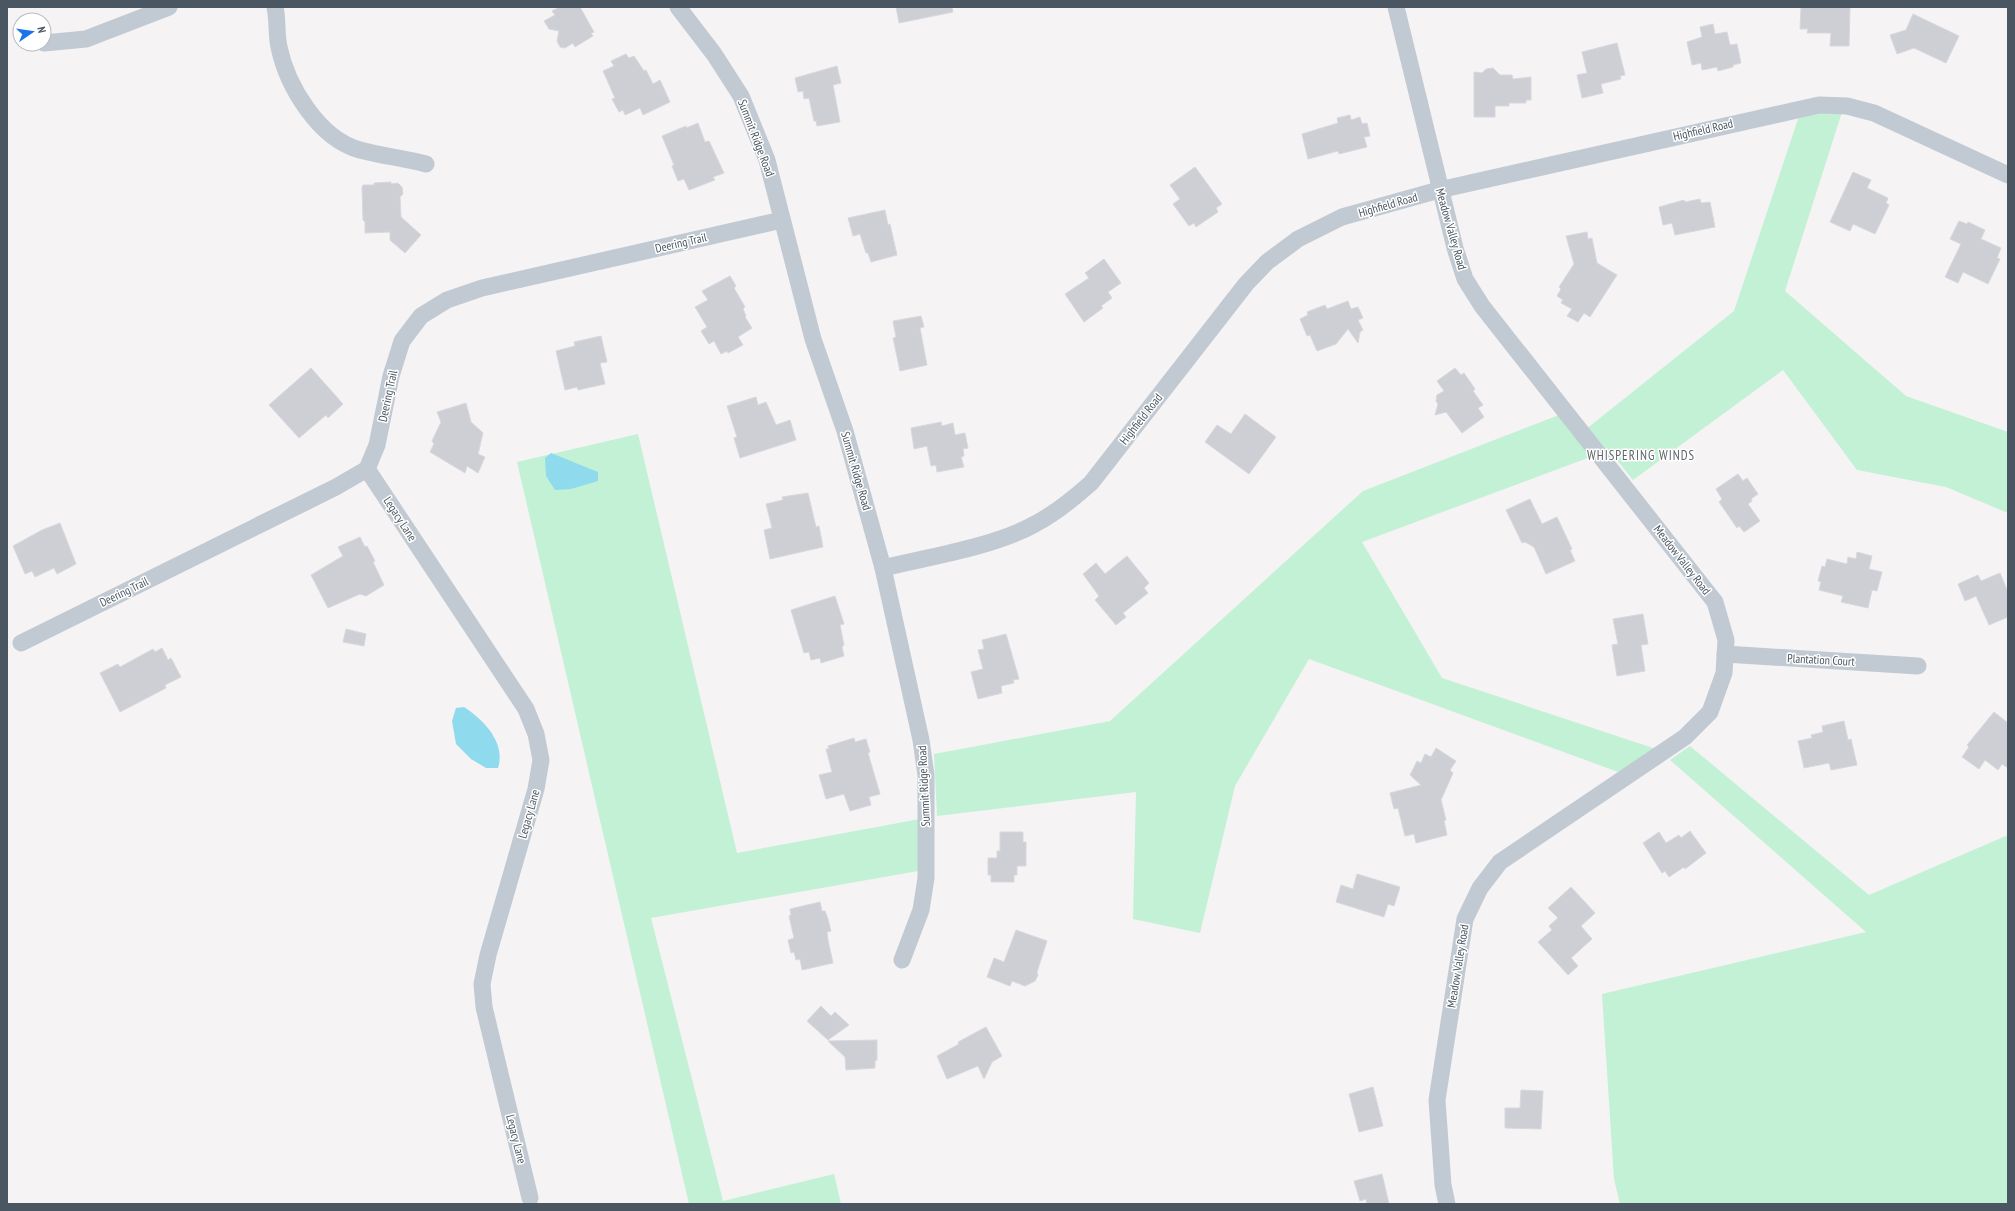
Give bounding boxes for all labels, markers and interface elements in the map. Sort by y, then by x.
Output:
north arrow [12,12,52,52]
text: N [34,25,49,34]
street label: Summit Ridge Road [735,97,778,178]
street label: Highfield Road [1672,115,1734,144]
street label: Meadow Valley Road [1433,186,1470,271]
street label: Highfield Road [1357,189,1419,220]
street label: Deering Trail [654,229,708,256]
street label: Deering Trail [375,368,400,423]
street label: Highfield Road [1116,390,1165,447]
street label: Summit Ridge Road [838,430,875,512]
district label: WHISPERING WINDS [1587,447,1695,464]
street label: Legacy Lane [381,494,420,544]
street label: Meadow Valley Road [1651,522,1714,597]
street label: Deering Trail [97,573,151,610]
street label: Plantation Court [1787,650,1856,669]
street label: Summit Ridge Road [914,745,933,827]
street label: Legacy Lane [514,788,543,840]
street label: Meadow Valley Road [1444,923,1471,1009]
street label: Legacy Lane [503,1113,530,1165]

